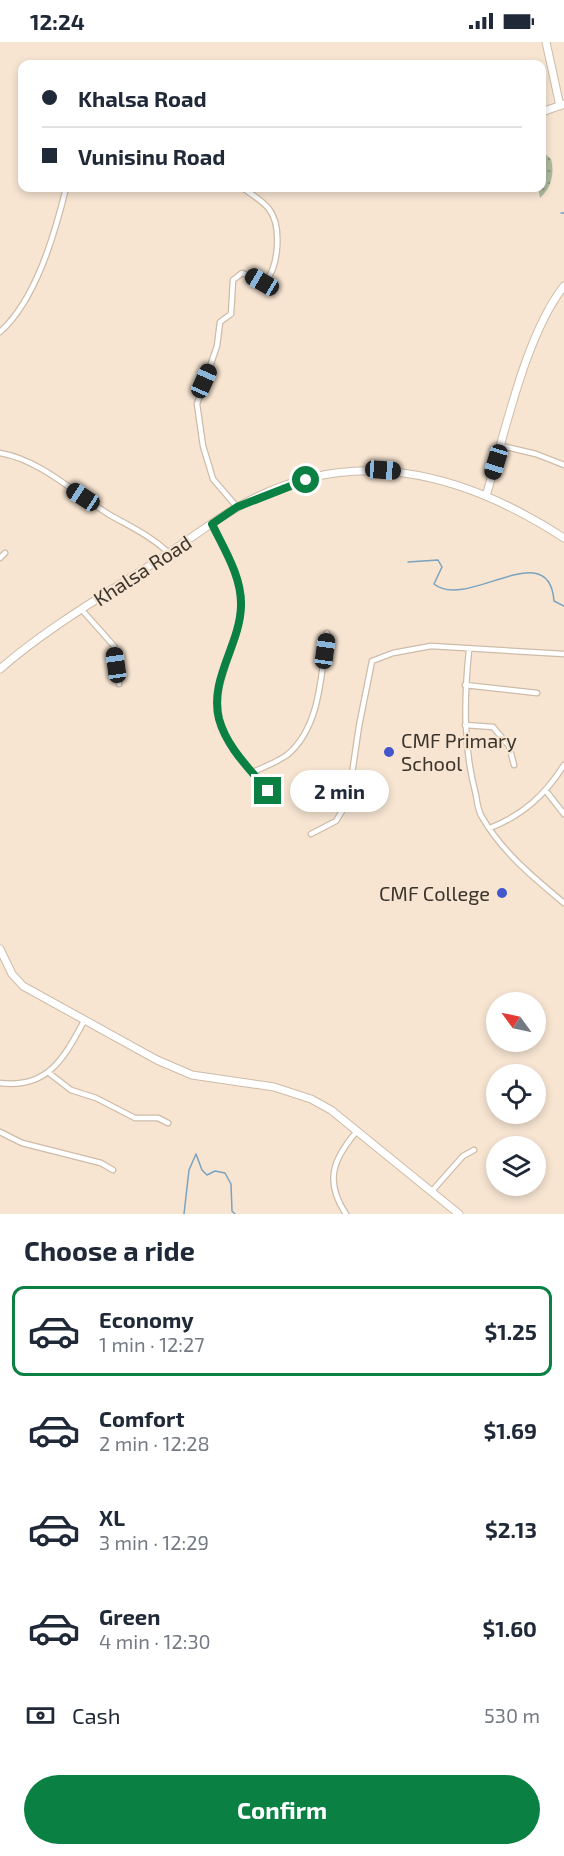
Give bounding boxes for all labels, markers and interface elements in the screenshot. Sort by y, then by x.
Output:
text: 12:24 [30,8,85,34]
text: Khalsa Road [78,85,207,111]
text: Vunisinu Road [78,143,226,169]
car [242,265,282,299]
car [188,361,220,401]
car [482,442,510,482]
car [364,460,402,480]
route start [292,466,319,493]
car [63,480,103,514]
street label: Khalsa Road [88,529,196,611]
car [314,632,336,670]
car [105,646,127,684]
place label: CMF Primary School [401,728,517,775]
marker: CMF Primary School [382,745,396,759]
callout: 2 min [289,770,388,812]
route end [254,777,281,804]
text: 2 min [314,779,365,803]
place label: CMF College [379,881,490,905]
marker: CMF College [495,886,509,900]
north arrow [486,992,546,1052]
map controls [486,992,546,1196]
button: locate [486,1064,546,1124]
button: layers [486,1136,546,1196]
text: Choose a ride [24,1234,195,1266]
icon: car [27,1304,81,1358]
text: Economy [99,1306,194,1332]
text: $1.25 [484,1318,537,1344]
text: 1 min · 12:27 [99,1332,205,1356]
icon: car [27,1403,81,1457]
text: Comfort [99,1405,184,1431]
text: $1.69 [483,1417,537,1443]
text: 2 min · 12:28 [99,1431,210,1455]
icon: car [27,1502,81,1556]
text: XL [99,1504,125,1530]
text: $2.13 [485,1516,537,1542]
text: 3 min · 12:29 [99,1530,209,1554]
icon: car [27,1601,81,1655]
text: Green [99,1603,161,1629]
text: $1.60 [483,1615,537,1641]
text: 4 min · 12:30 [99,1629,211,1653]
icon: cash [24,1699,57,1732]
text: Cash [72,1702,121,1728]
text: 530 m [484,1703,540,1727]
button: Confirm [24,1775,540,1844]

